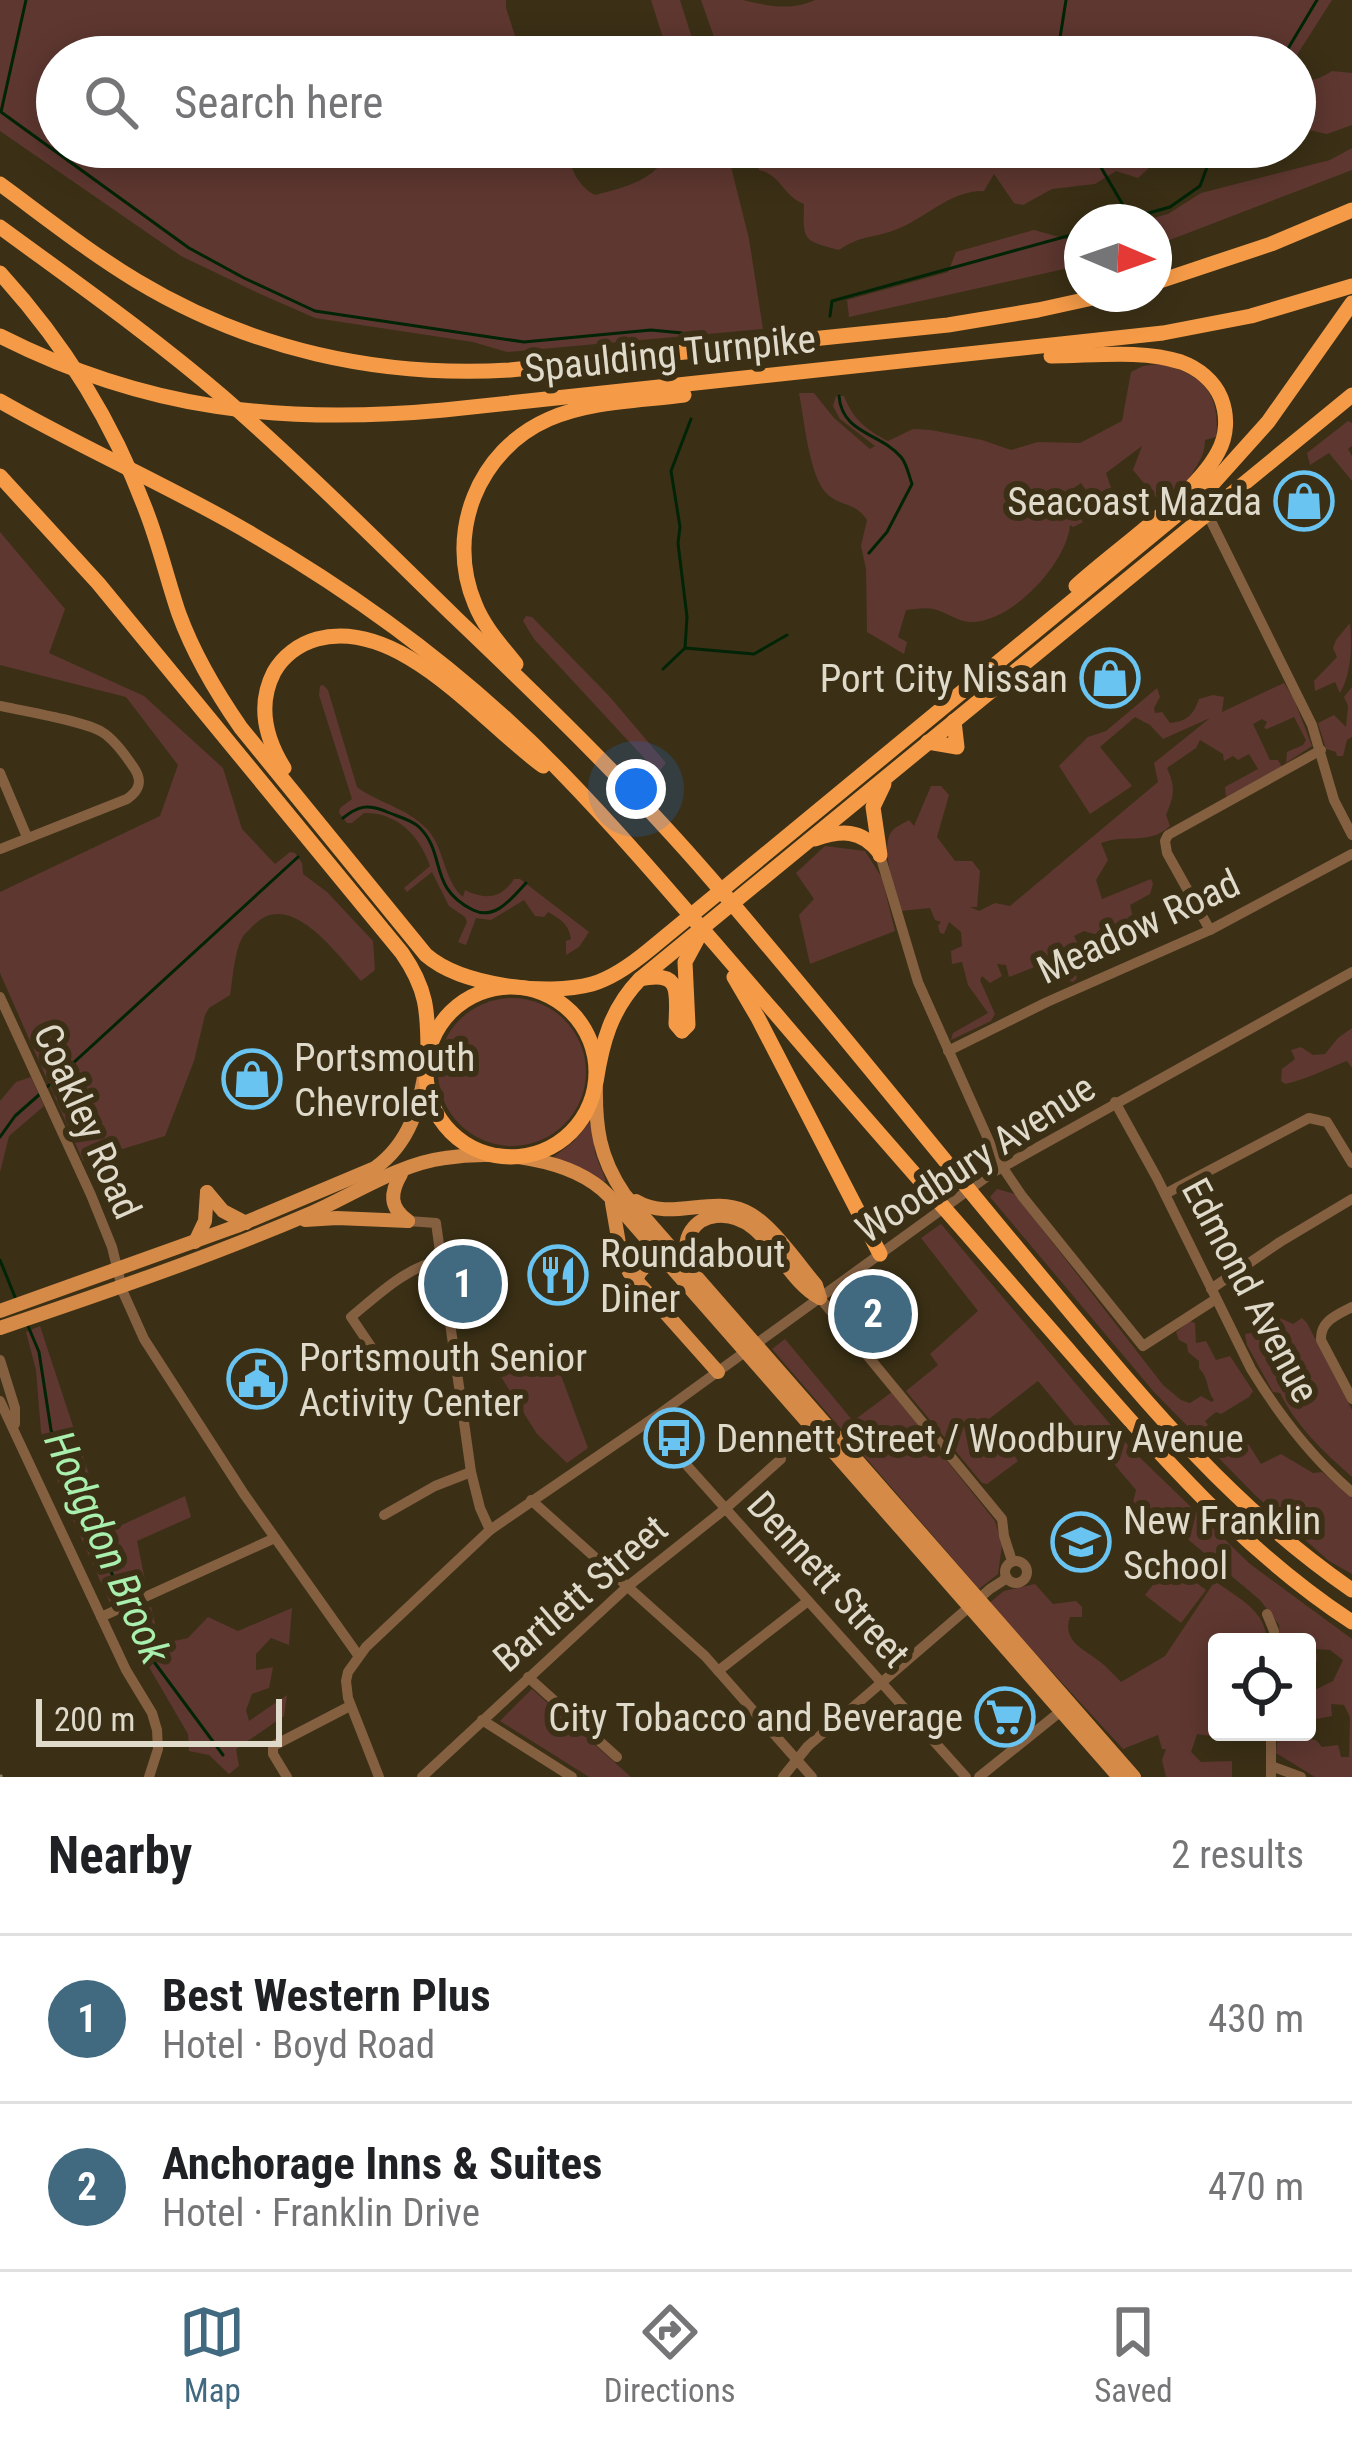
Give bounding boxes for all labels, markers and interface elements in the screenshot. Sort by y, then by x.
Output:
search box [36,36,1316,168]
icon: search [78,69,144,135]
text: Search here [174,76,383,129]
north arrow [1064,204,1172,312]
street label: Spaulding Turnpike [522,316,818,392]
shop icon: Seacoast Mazda [1273,470,1335,532]
place label: Seacoast Mazda [1007,479,1262,525]
shop icon: Port City Nissan [1079,647,1141,709]
place label: Port City Nissan [820,656,1068,702]
your location [606,759,666,819]
street label: Meadow Road [1030,860,1247,994]
street label: Coakley Road [24,1017,150,1226]
place label: Portsmouth Chevrolet [294,1035,475,1126]
shop icon: Portsmouth Chevrolet [221,1048,283,1110]
street label: Woodbury Avenue [848,1065,1104,1253]
street label: Edmond Avenue [1172,1171,1328,1410]
place label: Roundabout Diner [600,1231,785,1322]
pin: 1 [424,1239,502,1329]
restaurant icon: Roundabout Diner [527,1244,589,1306]
pin: 2 [834,1269,912,1359]
place label: Portsmouth Senior Activity Center [299,1335,587,1426]
public building icon: Portsmouth Senior Activity Center [226,1348,288,1410]
bus stop icon: Dennett Street / Woodbury Avenue [643,1407,705,1469]
place label: Dennett Street / Woodbury Avenue [716,1416,1244,1462]
water label: Hodgdon Brook [34,1423,181,1672]
street label: Dennett Street [738,1483,919,1677]
place label: New Franklin School [1123,1498,1321,1589]
street label: Bartlett Street [484,1506,677,1682]
school or university icon: New Franklin School [1050,1511,1112,1573]
map controls [1208,1633,1316,1741]
button: locate [1208,1633,1316,1741]
supermarket icon: City Tobacco and Beverage [974,1686,1036,1748]
scale bar [36,1693,282,1746]
place label: City Tobacco and Beverage [548,1695,963,1741]
text: 200 m [54,1700,135,1739]
text: Nearby [48,1826,192,1885]
text: 2 results [1171,1832,1304,1878]
text: Best Western Plus [162,1969,491,2022]
text: 1 [77,1996,97,2042]
text: 430 m [1208,1996,1304,2042]
text: Hotel · Boyd Road [162,2022,435,2068]
text: Anchorage Inns & Suites [162,2137,602,2190]
text: 2 [77,2164,97,2210]
text: 470 m [1208,2164,1304,2210]
text: Hotel · Franklin Drive [162,2190,480,2236]
tab: Map [179,2299,245,2410]
tab: Directions [604,2299,736,2410]
tab: Saved [1094,2299,1173,2410]

